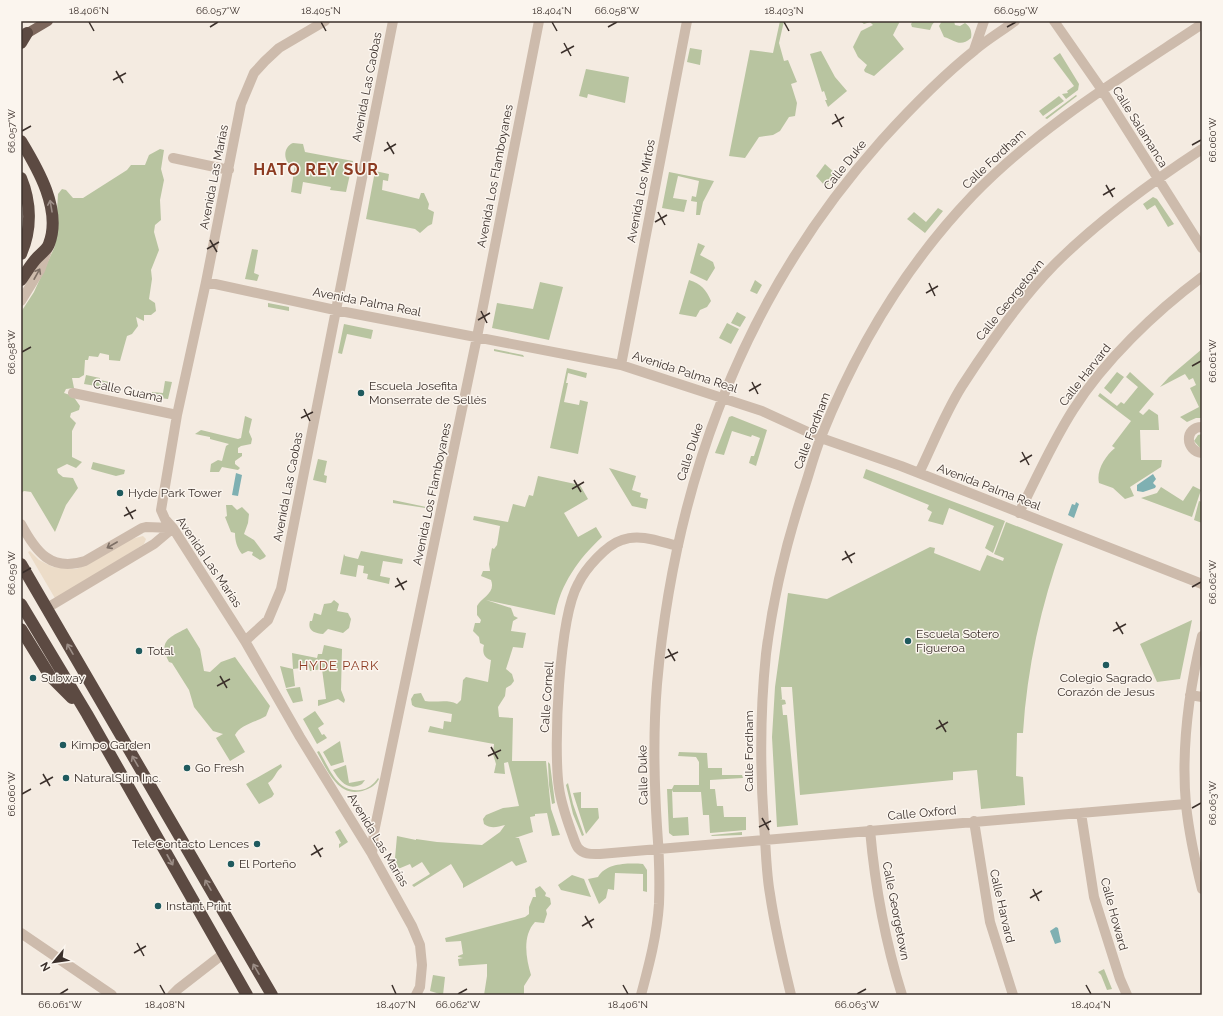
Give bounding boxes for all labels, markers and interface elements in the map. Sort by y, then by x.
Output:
text: 18.406°N [69,5,109,16]
text: 66.057°W [196,5,241,16]
text: 18.405°N [301,5,341,16]
text: 18.404°N [532,5,572,16]
text: 66.058°W [595,5,640,16]
text: 18.403°N [764,5,804,16]
text: 66.059°W [994,5,1039,16]
street label: Avenida Las Caobas [349,31,385,143]
street label: Calle Salamanca [1109,84,1171,170]
street label: Avenida Los Flamboyanes [474,103,516,249]
text: 66.057°W [6,108,17,153]
text: 66.060°W [1207,117,1218,163]
street label: Avenida Las Marías [197,123,231,230]
street label: Calle Fordham [959,126,1029,192]
street label: Calle Duke [821,137,869,193]
street label: Avenida Los Mirtos [624,138,658,244]
district label: HATO REY SUR [253,160,379,179]
one-way arrow [46,200,54,213]
street label: Calle Georgetown [973,257,1047,343]
one-way arrow [34,268,42,280]
street label: Avenida Palma Real [312,285,423,319]
text: 66.058°W [6,329,17,374]
text: 66.061°W [1207,339,1218,383]
street label: Calle Harvard [1056,341,1114,409]
street label: Avenida Palma Real [631,348,740,396]
street label: Calle Guama [92,377,164,405]
place label: Escuela Josefita Monserrate de Sellés [369,379,487,407]
marker: Escuela Josefita Monserrate de Sellés [356,388,366,398]
street label: Calle Fordham [791,391,833,471]
street label: Avenida Los Flamboyanes [410,421,454,567]
street label: Calle Duke [674,421,706,483]
street label: Avenida Las Caobas [270,431,306,543]
street label: Avenida Palma Real [935,461,1044,513]
place label: Hyde Park Tower [128,486,222,500]
marker: Hyde Park Tower [115,488,125,498]
street label: Avenida Las Marías [174,514,245,610]
one-way arrow [106,542,118,550]
text: 66.059°W [6,550,17,595]
text: 66.062°W [1207,559,1218,604]
place label: Escuela Sotero Figueroa [916,627,999,655]
marker: Escuela Sotero Figueroa [903,636,913,646]
one-way arrow [65,643,73,655]
place label: Total [147,644,175,658]
marker: Total [134,646,144,656]
district label: HYDE PARK [299,658,379,673]
street label: Calle Cornell [538,660,557,733]
marker: Colegio Sagrado Corazón de Jesus [1101,660,1111,670]
place label: Subway [41,671,86,685]
place label: Colegio Sagrado Corazón de Jesus [1057,671,1155,699]
marker: Subway [28,673,38,683]
street label: Calle Fordham [742,710,756,792]
place label: Kimpo Garden [71,738,151,752]
marker: Kimpo Garden [58,740,68,750]
street label: Calle Duke [635,745,651,805]
one-way arrow [131,755,139,767]
place label: Go Fresh [195,761,244,775]
marker: Go Fresh [182,763,192,773]
text: 66.060°W [6,771,17,817]
place label: NaturalSlim Inc. [74,771,161,785]
marker: NaturalSlim Inc. [61,773,71,783]
text: 66.063°W [1207,780,1218,825]
street label: Avenida Las Marías [345,791,411,889]
street label: Calle Oxford [887,803,957,823]
place label: TeleContacto Lences [132,837,249,851]
marker: TeleContacto Lences [252,839,262,849]
one-way arrow [167,854,174,866]
place label: El Porteño [239,857,296,871]
marker: El Porteño [226,859,236,869]
street label: Calle Georgetown [880,860,912,962]
street label: Calle Harvard [987,868,1017,944]
street label: Calle Howard [1098,876,1130,952]
one-way arrow [203,879,211,891]
place label: Instant Print [166,899,232,913]
marker: Instant Print [153,901,163,911]
north arrow [34,942,74,982]
text: N [38,960,53,973]
one-way arrow [252,963,260,975]
text: 66.061°W [38,999,82,1010]
text: 18.408°N [145,999,185,1010]
text: 18.407°N [376,999,416,1010]
text: 66.062°W [436,999,481,1010]
text: 18.406°N [608,999,648,1010]
text: 66.063°W [835,999,880,1010]
text: 18.404°N [1071,999,1111,1010]

